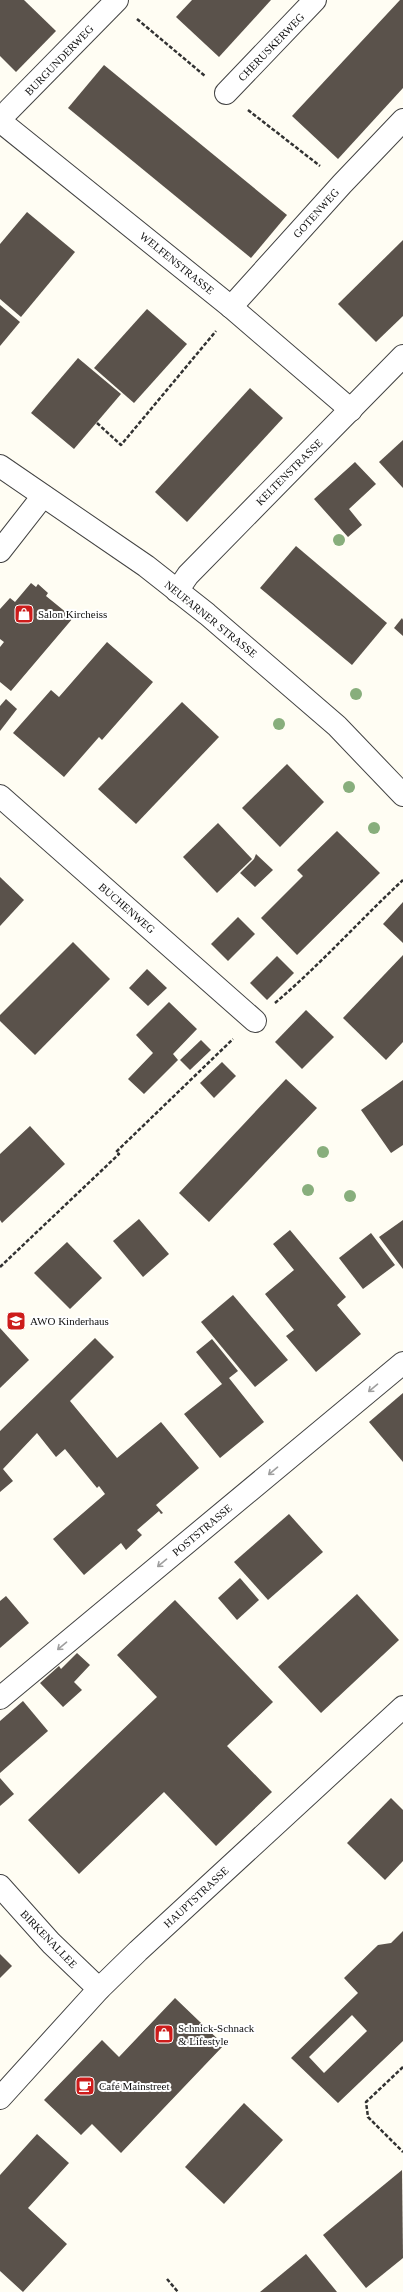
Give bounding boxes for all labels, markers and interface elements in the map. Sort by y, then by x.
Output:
street label: CHERUSKERWEG [235,10,307,83]
street label: BURGUNDERWEG [22,22,96,98]
street label: GOTENWEG [291,186,341,240]
street label: WELFENSTRASSE [138,229,217,297]
street label: KELTENSTRASSE [253,436,325,508]
street label: NEUFARNER STRASSE [163,578,260,660]
shop icon: Salon Kircheiss [13,603,35,625]
place label: Salon Kircheiss [38,608,107,620]
street label: BUCHENWEG [97,880,157,936]
school or university icon: AWO Kinderhaus [5,1310,27,1332]
place label: AWO Kinderhaus [30,1315,109,1327]
one-way arrow [368,1383,378,1392]
one-way arrow [268,1466,278,1475]
street label: POSTSTRASSE [170,1501,234,1558]
one-way arrow [157,1559,168,1568]
one-way arrow [57,1642,68,1651]
street label: HAUPTSTRASSE [161,1864,231,1930]
street label: BIRKENALLEE [18,1908,80,1971]
place label: Schnick-Schnack & Lifestyle [178,2022,255,2047]
shop icon: Schnick-Schnack & Lifestyle [153,2023,175,2045]
cafe icon: Café Mainstreet [74,2075,96,2097]
place label: Café Mainstreet [99,2080,170,2092]

